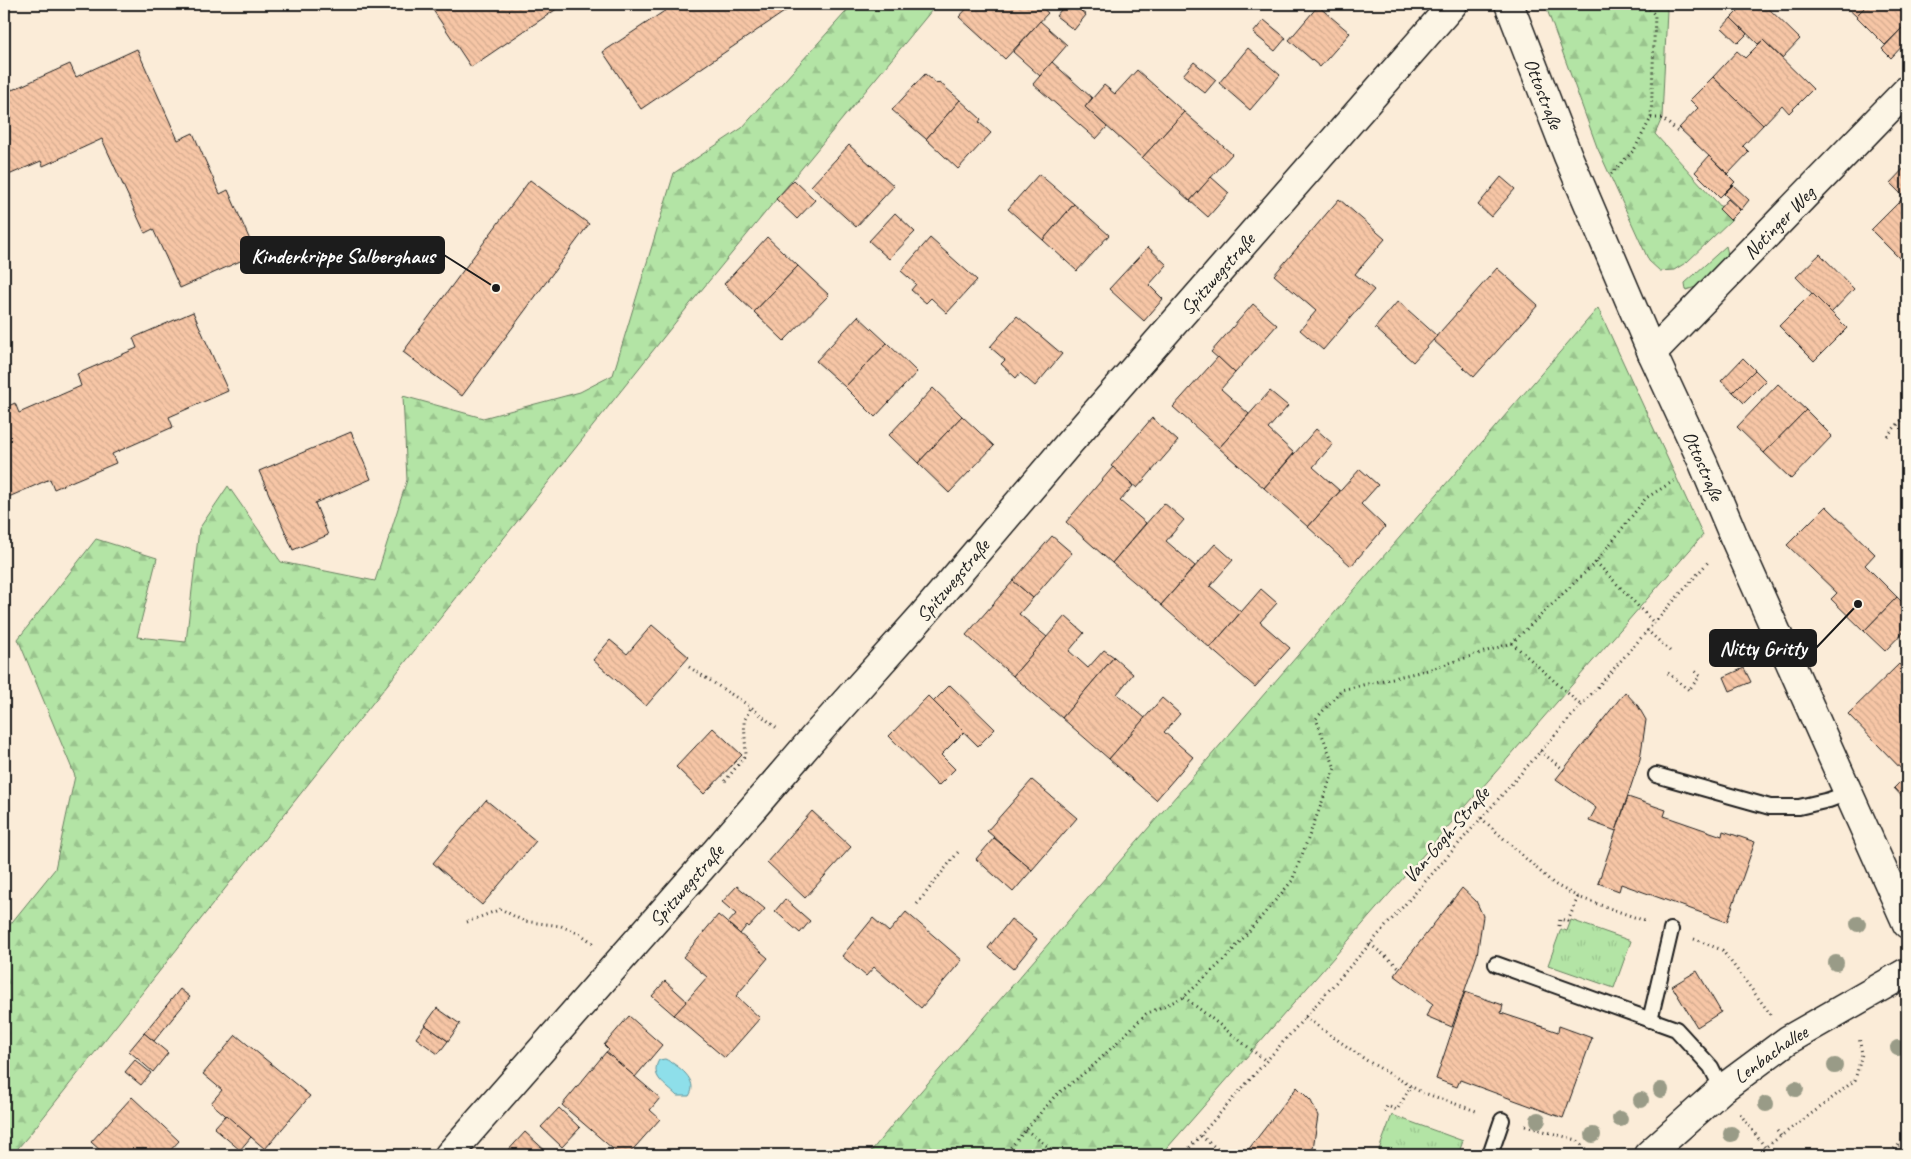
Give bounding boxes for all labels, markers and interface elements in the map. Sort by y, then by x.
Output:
street label: Ottostraße [1519,55,1569,134]
street label: Notinger Weg [1738,179,1821,264]
street label: Spitzwegstraße [1174,226,1261,320]
callout: Kinderkrippe Salberghaus [241,237,444,273]
text: Kinderkrippe Salberghaus [251,243,437,269]
street label: Ottostraße [1677,427,1730,506]
street label: Spitzwegstraße [910,533,996,627]
callout: Nitty Gritty [1710,630,1816,666]
text: Nitty Gritty [1719,635,1808,661]
street label: Van-Gogh-Straße [1397,780,1496,888]
street label: Spitzwegstraße [643,838,730,932]
street label: Lenbachallee [1728,1018,1813,1089]

